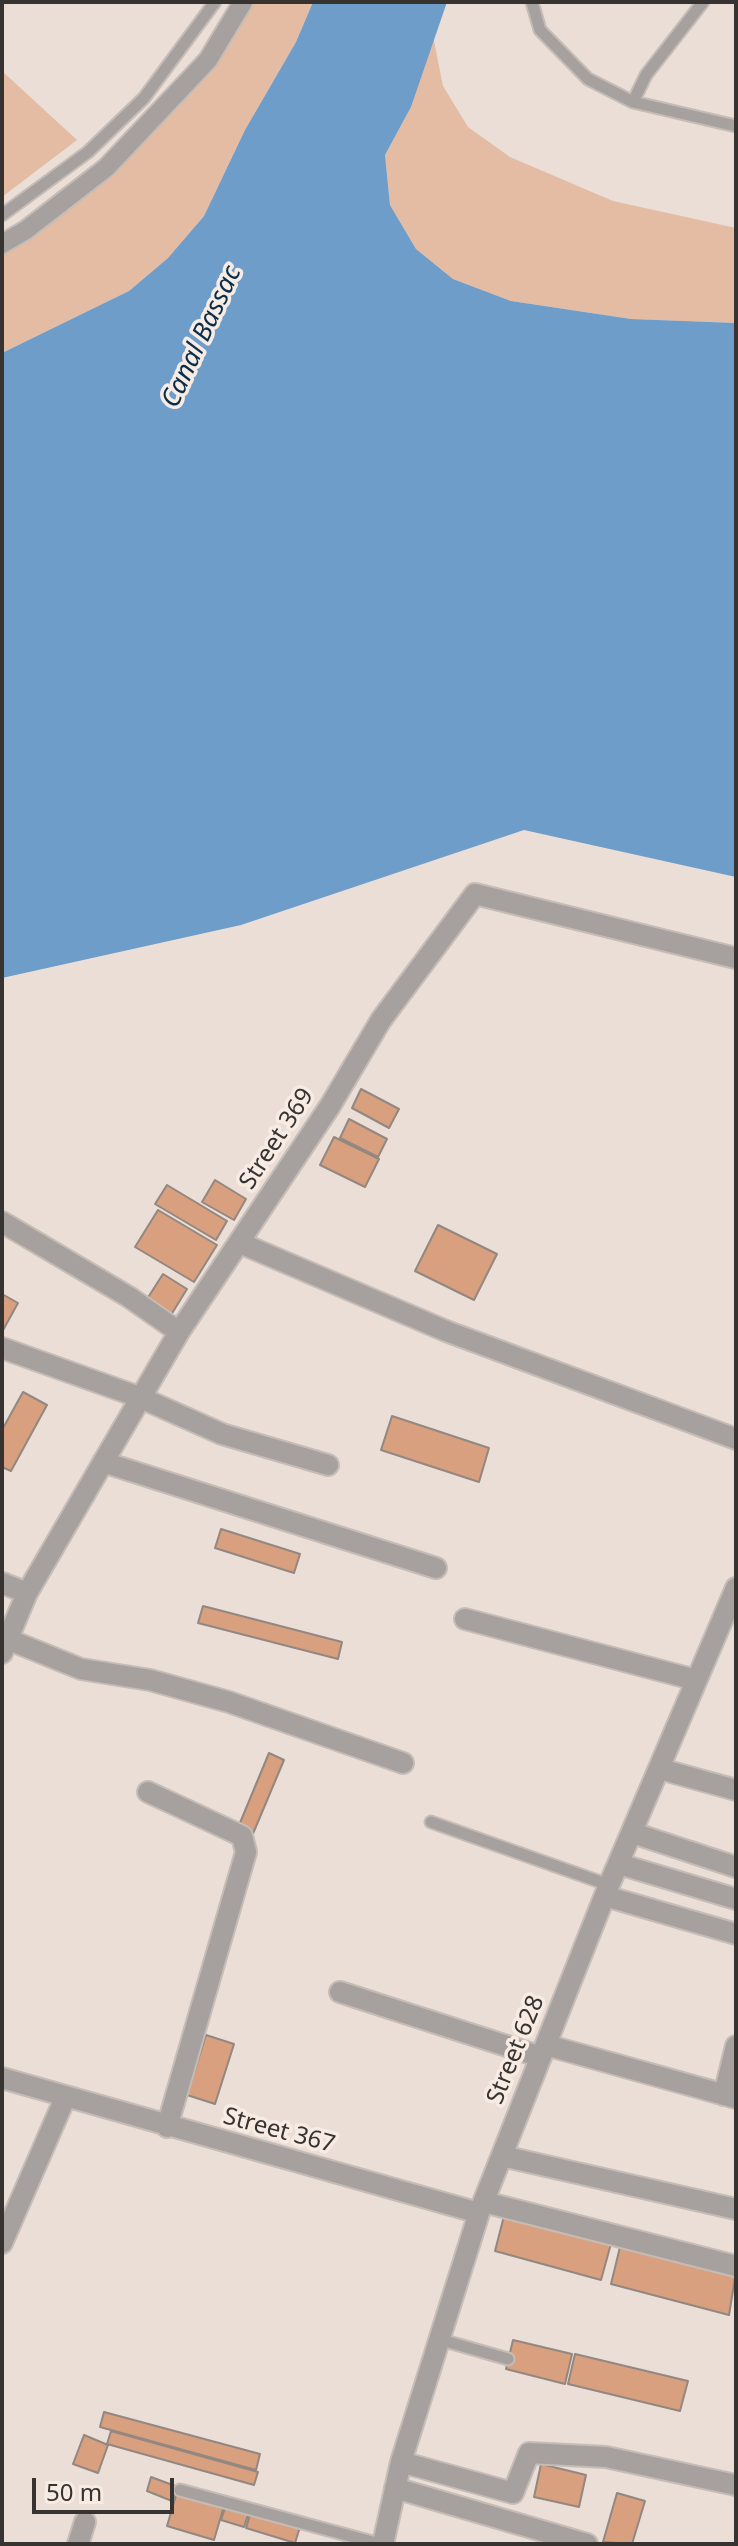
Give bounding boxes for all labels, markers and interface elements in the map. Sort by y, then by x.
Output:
water label: Canal Bassac [156,261,248,413]
street label: Street 369 [234,1083,320,1195]
street label: Street 628 [481,1992,551,2108]
street label: Street 367 [220,2102,338,2160]
scale bar [36,2462,178,2512]
text: 50 m [46,2475,102,2508]

